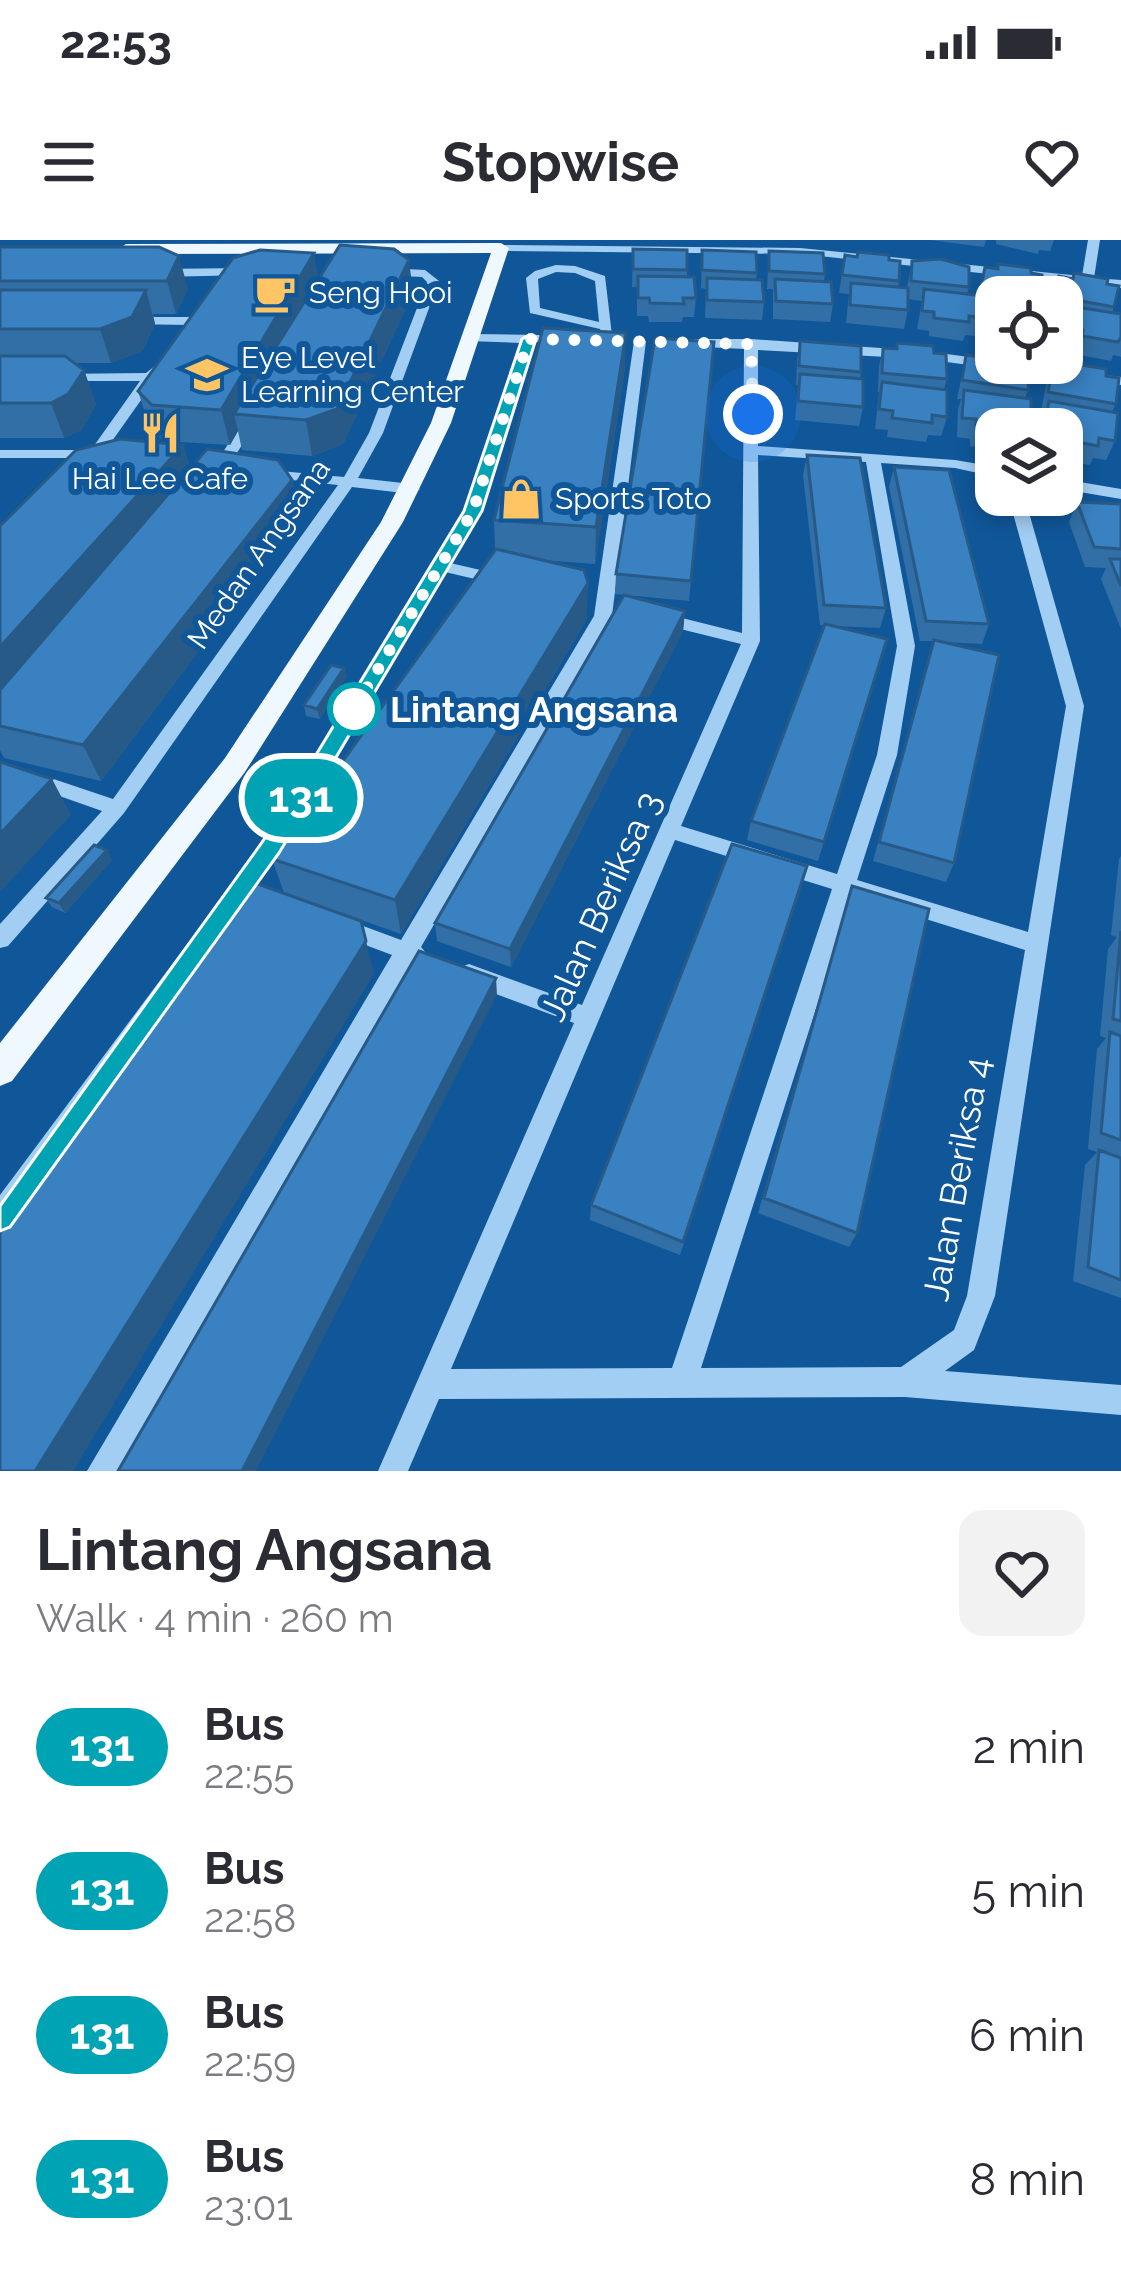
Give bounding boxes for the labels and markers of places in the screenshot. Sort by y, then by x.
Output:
cafe icon: Seng Hooi [252,270,298,316]
place label: Seng Hooi [309,275,453,310]
place label: Eye Level Learning Center [241,340,464,409]
school or university icon: Eye Level Learning Center [184,352,230,398]
restaurant icon: Hai Lee Cafe [137,410,183,456]
place label: Hai Lee Cafe [72,461,248,496]
shop icon: Sports Toto [498,476,544,522]
place label: Sports Toto [555,481,712,516]
marker: Lintang Angsana [329,684,379,734]
place label: Lintang Angsana [390,688,678,730]

